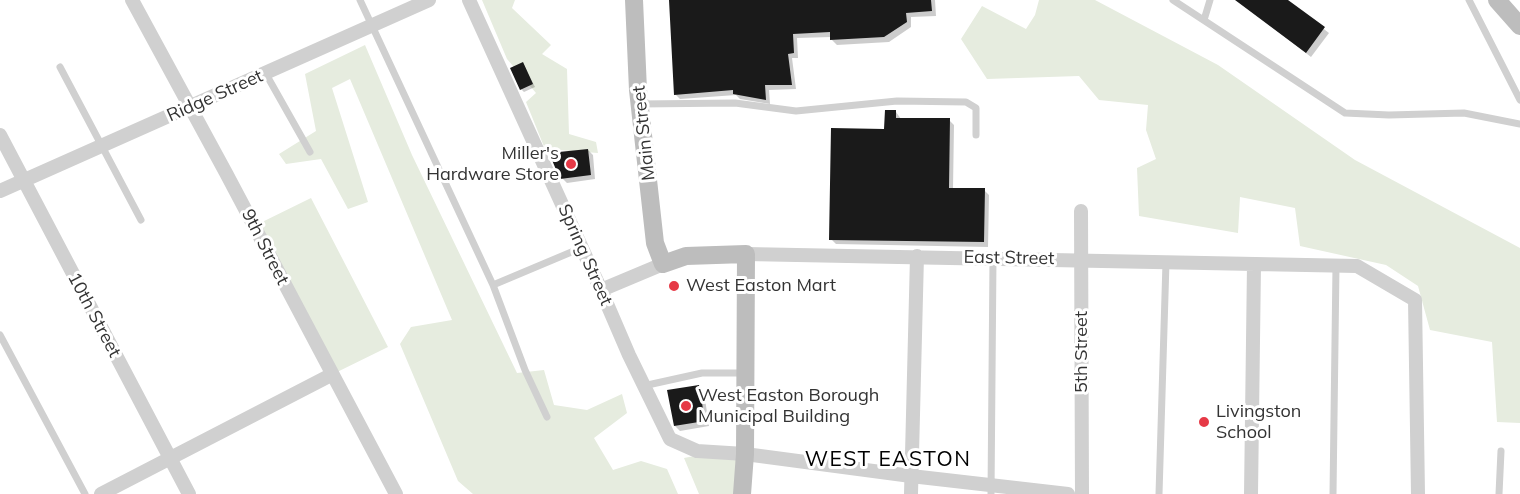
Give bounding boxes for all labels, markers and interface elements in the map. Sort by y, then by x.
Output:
street label: Ridge Street [164,65,266,127]
street label: Main Street [628,84,660,182]
place label: Miller's Hardware Store [426,143,559,186]
marker: Miller's Hardware Store [564,157,578,171]
street label: Spring Street [553,201,617,309]
street label: 9th Street [237,206,293,288]
street label: East Street [963,246,1055,270]
street label: 10th Street [63,269,125,361]
place label: West Easton Mart [686,275,836,297]
marker: West Easton Mart [667,279,681,293]
street label: 5th Street [1071,311,1093,393]
place label: West Easton Borough Municipal Building [698,385,879,428]
marker: West Easton Borough Municipal Building [679,399,693,413]
place label: Livingston School [1216,401,1301,444]
marker: Livingston School [1197,415,1211,429]
district label: WEST EASTON [805,447,971,473]

